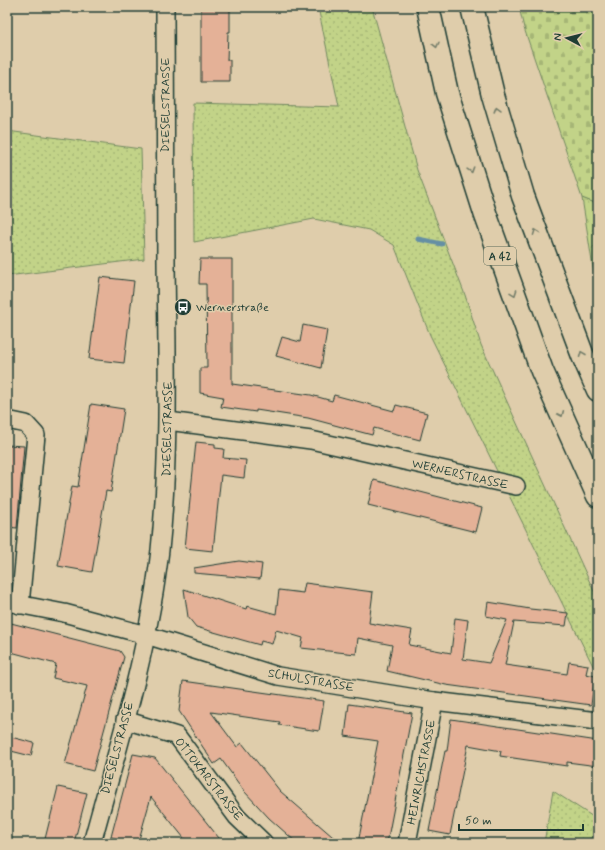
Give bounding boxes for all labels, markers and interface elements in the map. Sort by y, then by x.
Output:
north arrow [547,18,587,58]
text: N [551,32,565,41]
one-way arrow [432,42,440,48]
street label: DIESELSTRASSE [158,57,174,153]
one-way arrow [493,105,502,112]
one-way arrow [466,166,475,173]
one-way arrow [533,229,541,236]
road number: A 42 [484,247,516,265]
one-way arrow [509,289,517,296]
bus stop icon: Wernerstraße [173,297,193,317]
place label: Wernerstraße [196,300,269,316]
one-way arrow [579,351,587,358]
street label: DIESELSTRASSE [159,381,177,477]
one-way arrow [556,410,564,417]
street label: WERNERSTRASSE [410,456,510,494]
street label: SCHULSTRASSE [267,666,355,696]
street label: DIESELSTRASSE [98,700,138,796]
street label: HEINRICHSTRASSE [404,718,440,826]
street label: OTTOKARSTRASSE [171,735,246,825]
scale bar [459,806,583,832]
text: 50 m [465,813,492,829]

